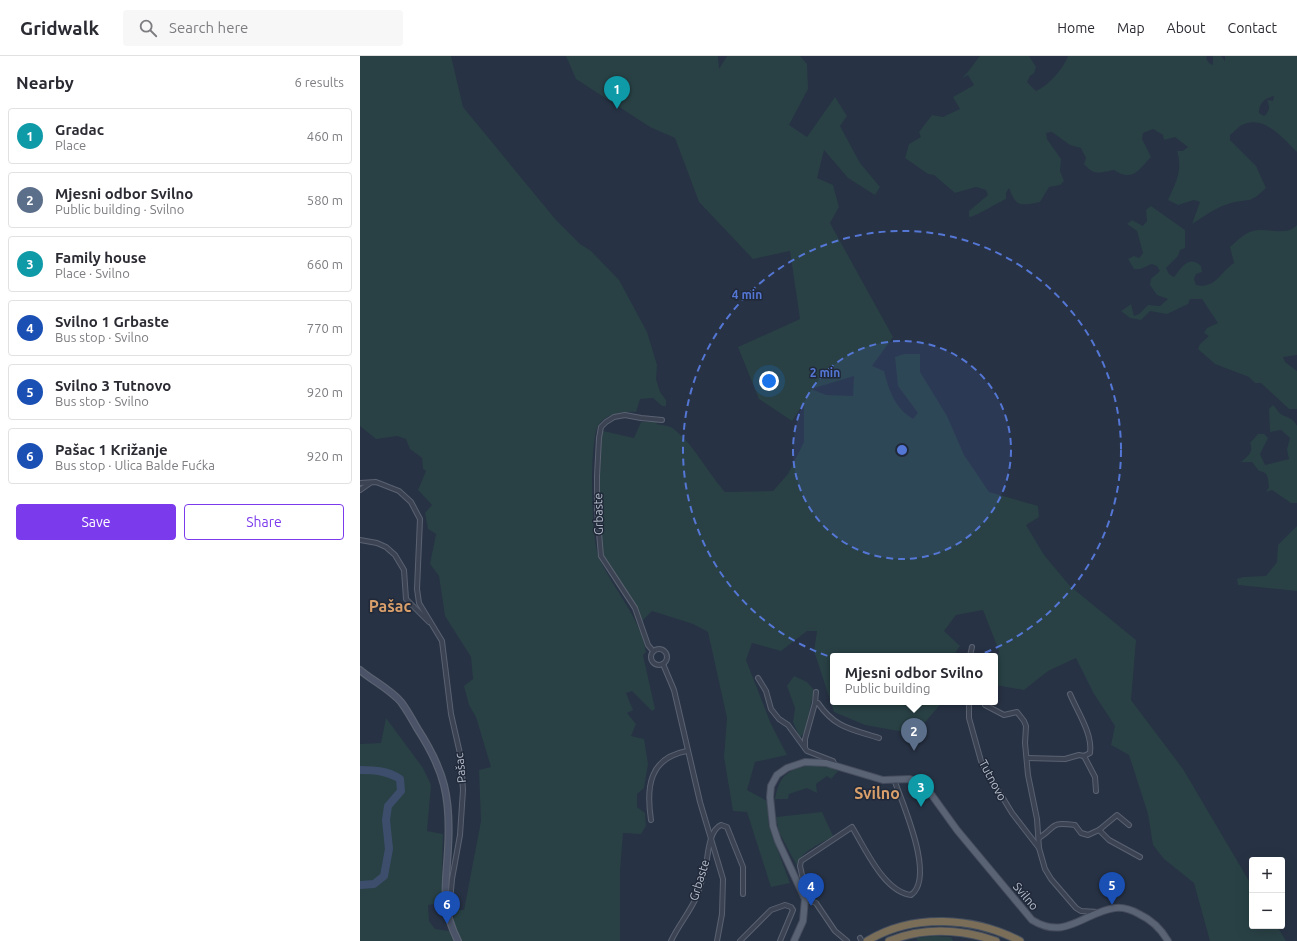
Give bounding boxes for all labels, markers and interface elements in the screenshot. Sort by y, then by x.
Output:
search box [123,10,403,46]
text: Gridwalk [20,17,99,39]
icon: search [137,17,159,39]
text: Search here [169,19,248,36]
text: Home [1057,20,1095,36]
text: Map [1117,20,1145,36]
text: About [1167,20,1206,36]
text: Contact [1228,20,1277,36]
text: Nearby [16,73,74,92]
text: 6 results [294,75,344,89]
pin: 1 [604,76,630,109]
text: Gradac [55,121,104,138]
text: 1 [26,129,34,143]
text: 460 m [307,129,343,143]
text: Place [55,138,86,152]
text: Mjesni odbor Svilno [55,185,193,202]
text: 2 [26,193,34,207]
text: 580 m [307,193,343,207]
text: Public building · Svilno [55,202,184,216]
text: Family house [55,249,147,266]
text: 3 [26,257,34,271]
text: 660 m [307,257,343,271]
text: Place · Svilno [55,266,130,280]
text: 4 min [732,288,762,301]
text: Svilno 1 Grbaste [55,313,169,330]
text: 4 [26,321,34,335]
text: 770 m [307,321,343,335]
text: Bus stop · Svilno [55,330,149,344]
text: 2 min [810,366,840,379]
your location [759,371,779,391]
text: Svilno 3 Tutnovo [55,377,171,394]
text: 5 [26,385,34,399]
text: 920 m [307,385,343,399]
text: Bus stop · Svilno [55,394,149,408]
text: Pašac 1 Križanje [55,441,168,458]
centre of rings [895,443,909,457]
text: 6 [26,449,34,463]
text: 920 m [307,449,343,463]
text: Bus stop · Ulica Balde Fućka [55,458,215,472]
street label: Grbaste [591,493,605,535]
button: Save [16,504,176,540]
button: Share [184,504,344,540]
district label: Pašac [369,597,411,615]
popup [830,653,998,705]
text: Mjesni odbor Svilno [845,664,983,681]
text: Public building [845,681,930,695]
pin: 2 [901,718,927,751]
street label: Pašac [452,752,468,784]
street label: Tutnovo [977,757,1009,803]
pin: 3 [908,774,934,807]
district label: Svilno [854,784,900,802]
map controls [1249,857,1285,929]
button: + [1249,857,1285,893]
street label: Grbaste [687,858,711,902]
pin: 5 [1099,872,1125,905]
pin: 4 [798,873,824,906]
street label: Svilno [1011,880,1041,912]
pin: 6 [434,891,460,924]
button: − [1249,893,1285,929]

